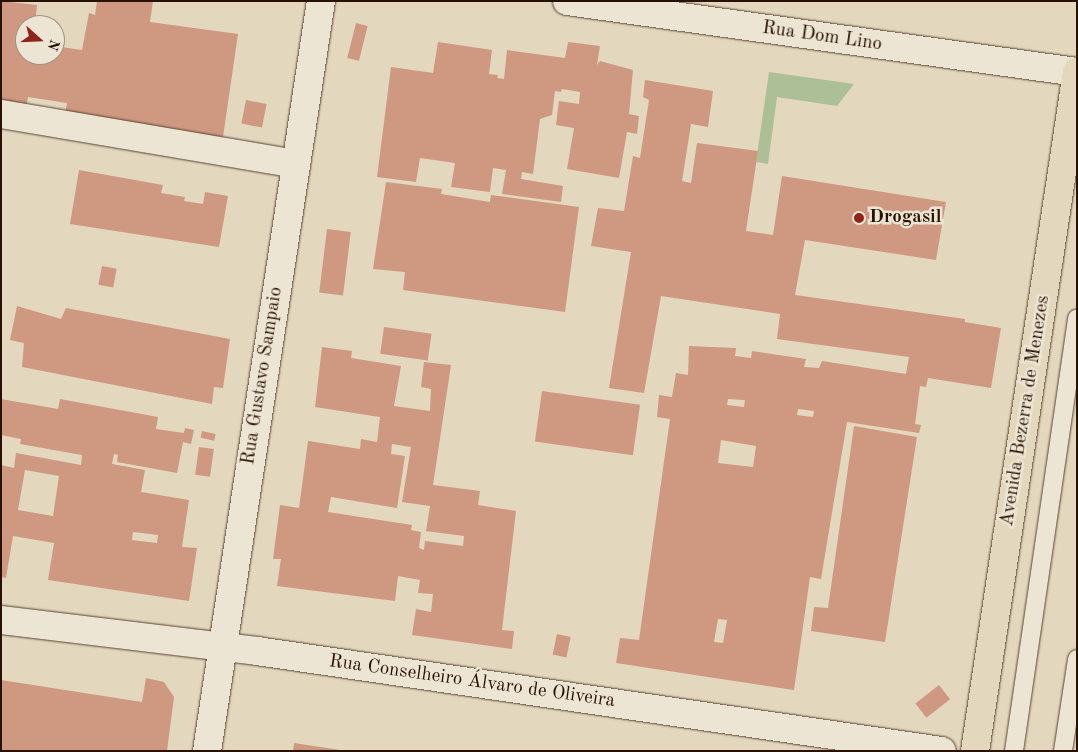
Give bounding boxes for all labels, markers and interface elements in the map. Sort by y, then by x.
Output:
north arrow [15,15,65,65]
street label: Rua Dom Lino [761,17,883,57]
text: N [45,37,62,52]
place label: Drogasil [869,207,942,229]
marker: Drogasil [853,212,865,224]
street label: Rua Gustavo Sampaio [238,285,288,467]
street label: Avenida Bezerra de Menezes [996,294,1056,528]
street label: Rua Conselheiro Álvaro de Oliveira [328,651,616,713]

